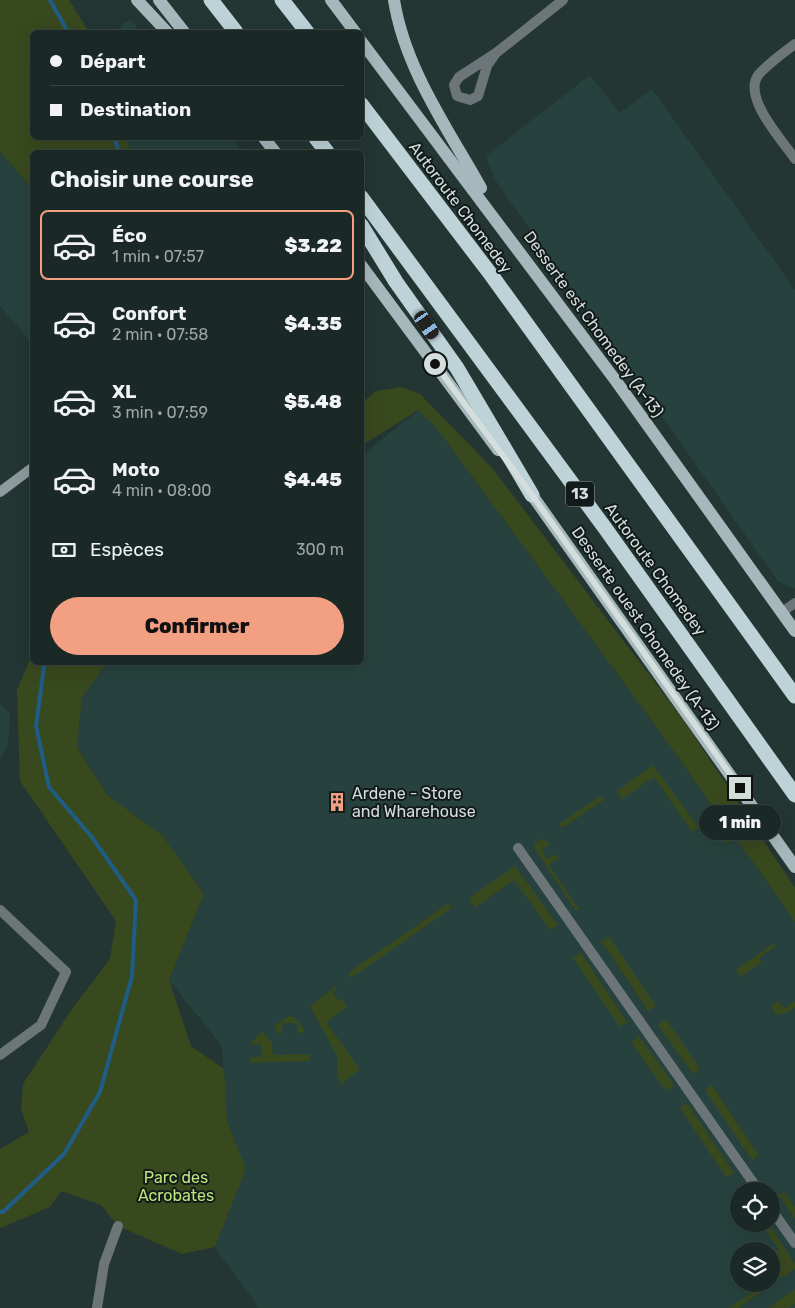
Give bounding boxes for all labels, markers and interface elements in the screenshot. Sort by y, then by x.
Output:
text: Départ [80,50,146,73]
text: Destination [80,98,191,121]
street label: Autoroute Chomedey [405,138,516,277]
text: Choisir une course [50,166,254,193]
icon: car [52,223,97,268]
text: Éco [112,224,147,247]
street label: Desserte est Chomedey (A-13) [520,228,668,421]
text: $3.22 [285,234,342,257]
text: 1 min · 07:57 [112,247,204,266]
icon: car [52,301,97,346]
text: Confort [112,302,186,325]
car [412,308,441,342]
text: $4.35 [284,312,342,335]
text: 2 min · 07:58 [112,325,208,344]
route start [424,353,446,375]
icon: car [52,379,97,424]
text: XL [112,380,136,403]
text: $5.48 [284,390,342,413]
text: 3 min · 07:59 [112,403,208,422]
icon: car [52,457,97,502]
text: Moto [112,458,160,481]
text: $4.45 [284,468,342,491]
text: 4 min · 08:00 [112,481,212,500]
road number: 13 [566,482,594,506]
street label: Autoroute Chomedey [601,499,710,639]
street label: Desserte ouest Chomedey (A-13) [568,523,723,734]
icon: cash [50,536,78,564]
text: Espèces [90,538,164,561]
text: 300 m [296,540,344,559]
button: Confirmer [50,597,344,655]
route end [729,777,751,799]
place label: Ardene - Store and Wharehouse [352,784,476,821]
building icon: Ardene - Store and Wharehouse [326,791,348,813]
callout: 1 min [699,806,781,840]
text: 1 min [719,813,761,832]
park label: Parc des Acrobates [138,1168,214,1205]
map controls [730,1182,780,1292]
button: locate [730,1182,780,1232]
button: layers [730,1242,780,1292]

